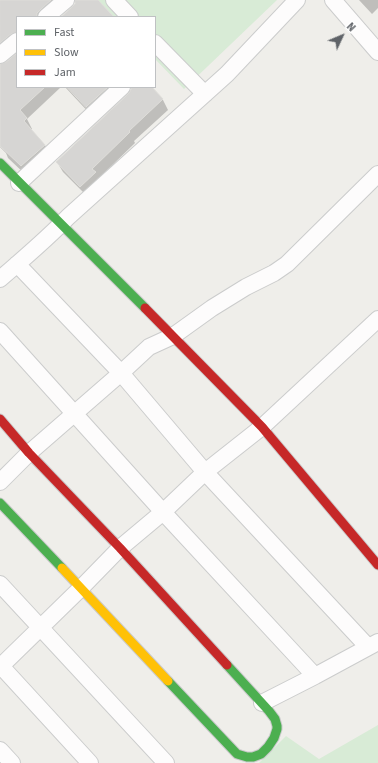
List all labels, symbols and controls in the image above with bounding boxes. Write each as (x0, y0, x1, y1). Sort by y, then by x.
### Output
legend (16, 16, 156, 88)
north arrow (322, 16, 362, 56)
text: N (343, 19, 359, 35)
text: Fast (54, 24, 74, 41)
text: Slow (54, 44, 79, 61)
text: Jam (54, 64, 76, 81)

